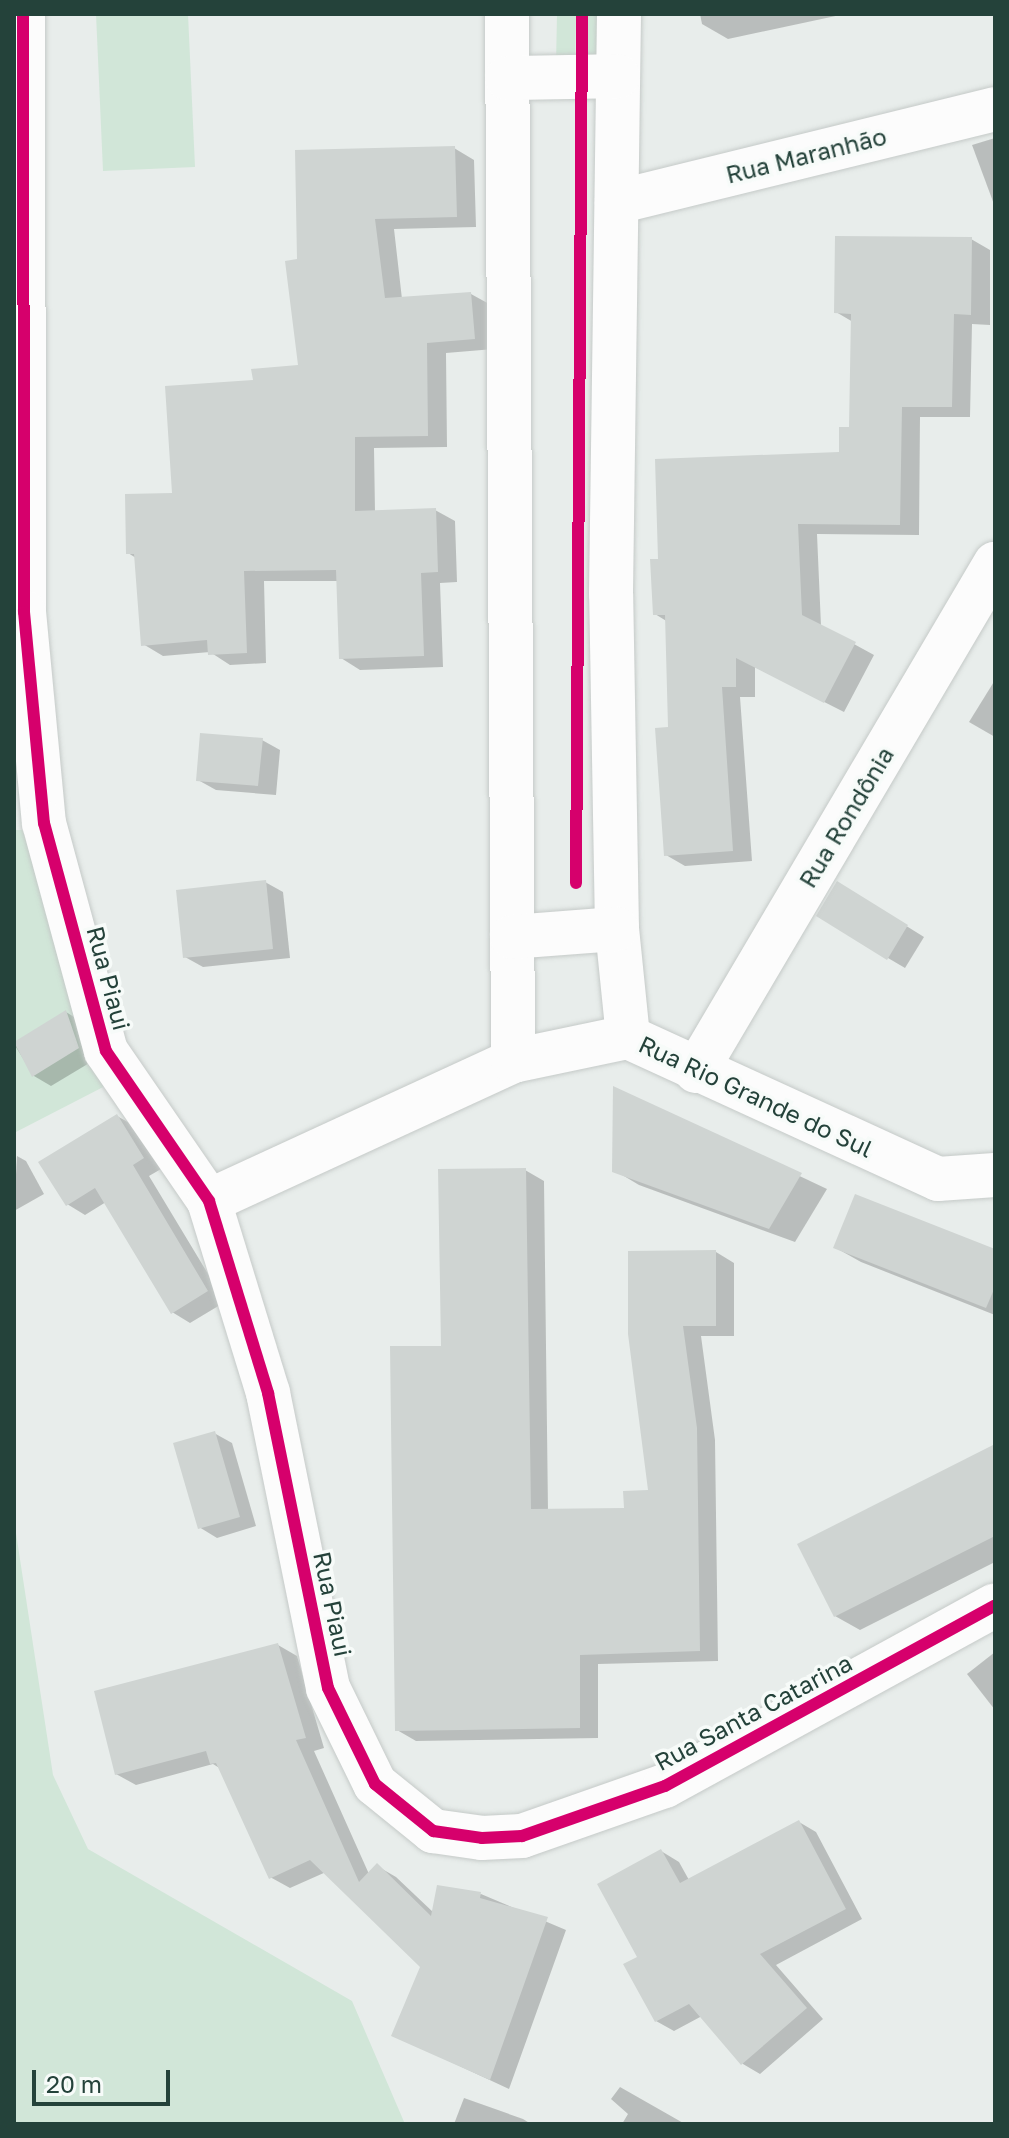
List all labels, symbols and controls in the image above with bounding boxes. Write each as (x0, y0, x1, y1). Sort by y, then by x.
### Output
street label: Rua Maranhão (723, 121, 889, 189)
street label: Rua Rondônia (793, 741, 899, 893)
street label: Rua Piaui (81, 923, 137, 1033)
street label: Rua Rio Grande do Sul (634, 1029, 878, 1163)
street label: Rua Piaui (308, 1549, 358, 1659)
street label: Rua Santa Catarina (649, 1648, 857, 1776)
scale bar (36, 2054, 174, 2104)
text: 20 m (46, 2069, 102, 2098)

